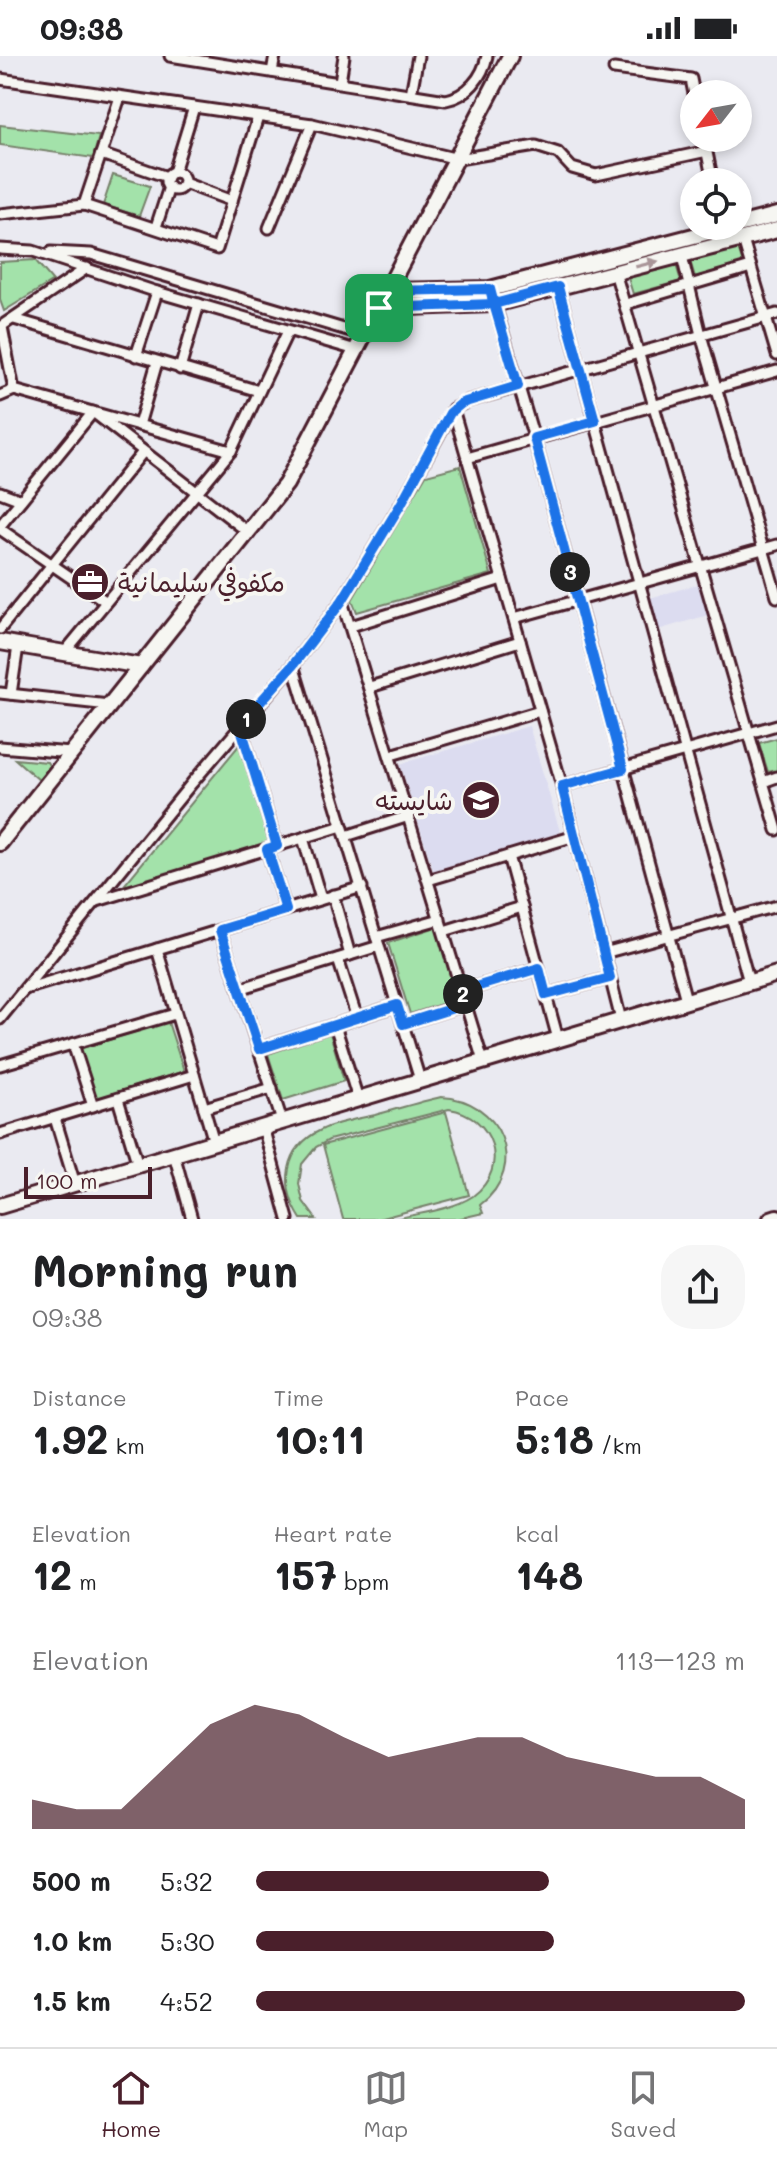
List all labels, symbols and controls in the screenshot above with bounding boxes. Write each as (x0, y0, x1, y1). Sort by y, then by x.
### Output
text: 09:38 (40, 8, 123, 48)
north arrow (680, 80, 752, 152)
map controls (680, 80, 752, 240)
button: locate (680, 168, 752, 240)
one-way arrow (635, 258, 660, 270)
pin (345, 274, 413, 342)
icon: arrive (357, 286, 401, 330)
pin: 3 (550, 552, 590, 592)
text: 3 (563, 557, 577, 586)
office icon: مكفوفي سليمانية (69, 561, 111, 603)
place label: مكفوفي سليمانية (118, 565, 285, 602)
pin: 1 (226, 699, 266, 739)
text: 1 (241, 704, 251, 733)
school or university icon: شایستە (460, 779, 502, 821)
place label: شایستە (375, 783, 453, 817)
pin: 2 (443, 974, 483, 1014)
text: 2 (457, 979, 469, 1008)
scale bar (24, 1163, 152, 1199)
text: 100 m (36, 1166, 98, 1195)
text: Morning run (32, 1241, 298, 1298)
button: share (661, 1245, 745, 1329)
text: 09:38 (32, 1300, 102, 1334)
text: Distance (32, 1383, 127, 1412)
text: Time (274, 1383, 324, 1412)
text: Pace (515, 1383, 569, 1412)
text: 1.92 (32, 1412, 108, 1464)
text: 10:11 (274, 1412, 365, 1464)
text: 5:18 (515, 1412, 594, 1464)
text: km (108, 1431, 145, 1460)
text: /km (594, 1431, 642, 1460)
text: Elevation (32, 1519, 131, 1548)
text: Heart rate (274, 1519, 392, 1548)
text: kcal (515, 1519, 559, 1548)
text: 12 (32, 1548, 72, 1600)
text: 157 (274, 1548, 337, 1600)
text: 148 (515, 1548, 583, 1600)
text: m (72, 1567, 97, 1596)
text: bpm (337, 1567, 389, 1596)
text: Elevation (32, 1643, 149, 1677)
text: 113–123 m (615, 1643, 745, 1677)
text: 500 m (32, 1864, 111, 1898)
text: 5:32 (160, 1864, 213, 1898)
text: 1.0 km (32, 1924, 112, 1958)
text: 5:30 (160, 1924, 215, 1958)
text: 1.5 km (32, 1984, 111, 2018)
text: 4:52 (160, 1984, 213, 2018)
tab: Home (101, 2066, 161, 2143)
tab: Map (363, 2066, 408, 2143)
tab: Saved (611, 2066, 676, 2143)

